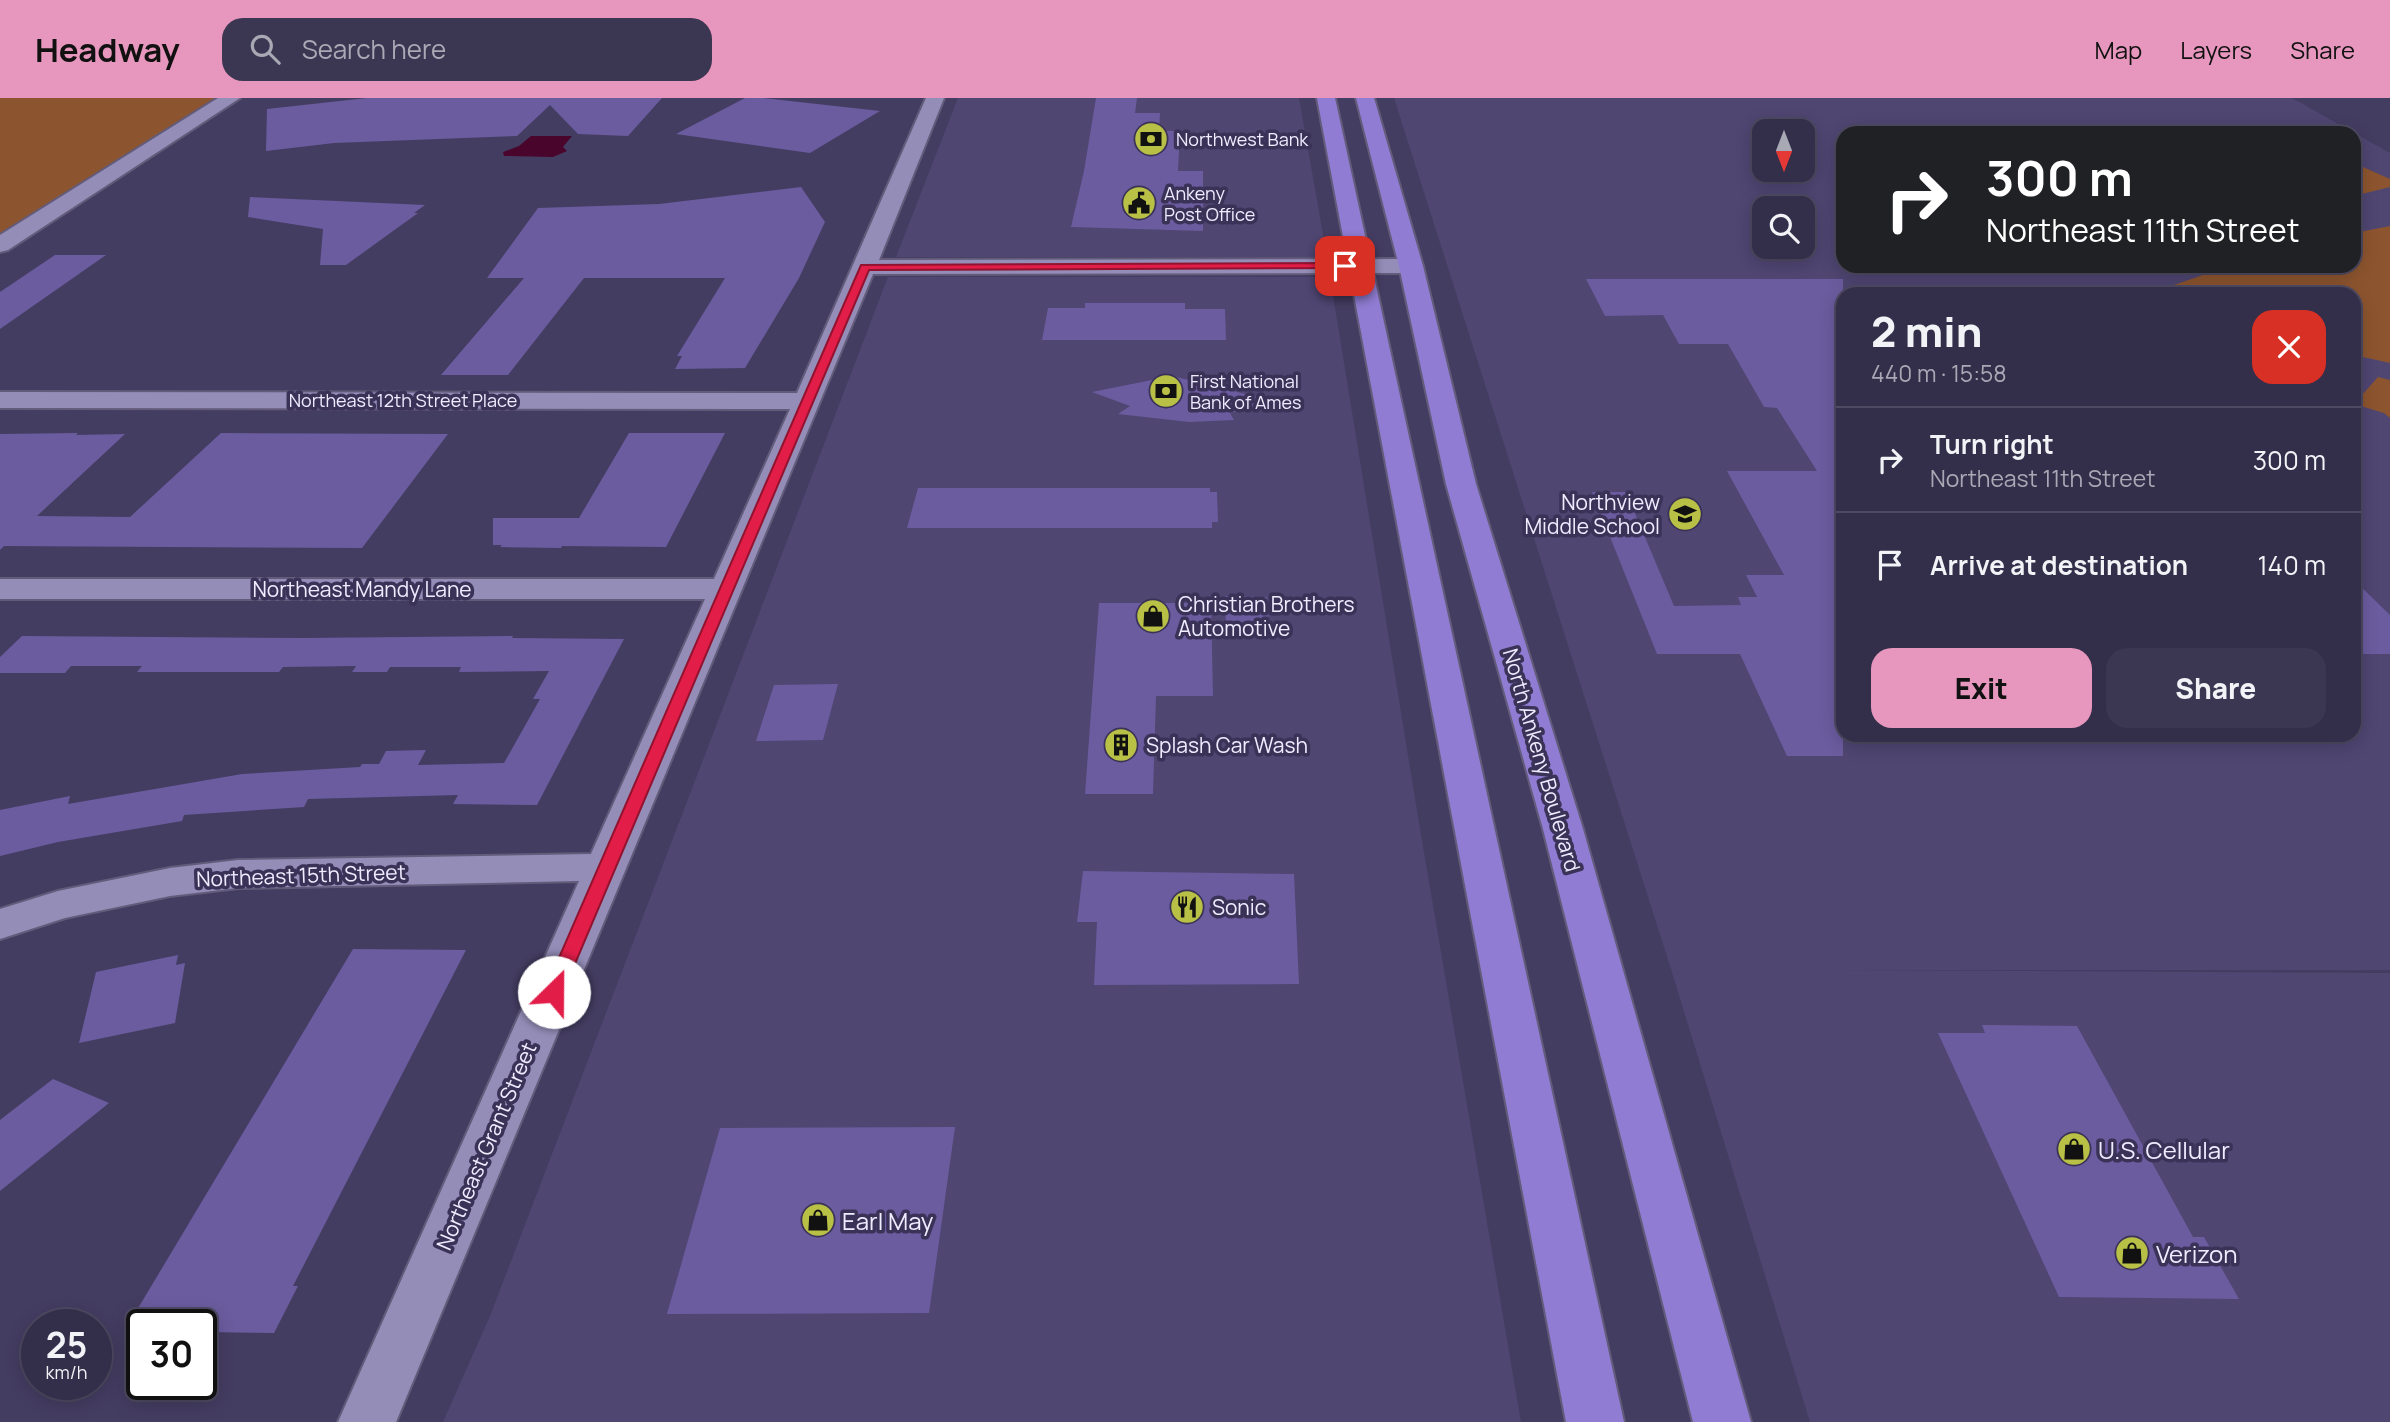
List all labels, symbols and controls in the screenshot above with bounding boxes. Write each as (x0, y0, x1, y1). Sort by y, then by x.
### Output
search box (222, 18, 712, 81)
text: Headway (35, 27, 180, 72)
icon: search (246, 30, 284, 68)
text: Search here (302, 31, 446, 67)
text: Map (2095, 33, 2142, 66)
text: Layers (2180, 33, 2252, 66)
text: Share (2290, 33, 2355, 66)
north arrow (1752, 119, 1815, 182)
map controls (1752, 119, 1815, 259)
bank icon: Northwest Bank (1132, 120, 1170, 158)
place label: Northwest Bank (1176, 127, 1309, 151)
text: 300 m (1986, 144, 2133, 211)
icon: right (1871, 154, 1962, 245)
place label: Ankeny Post Office (1164, 181, 1255, 226)
public building icon: Ankeny Post Office (1120, 184, 1158, 222)
button: search (1752, 196, 1815, 259)
text: Northeast 11th Street (1986, 208, 2300, 252)
pin (1315, 236, 1375, 296)
icon: arrive (1326, 247, 1364, 285)
text: 2 min (1871, 302, 1982, 360)
button: close (2252, 310, 2326, 384)
text: 440 m · 15:58 (1871, 357, 2007, 389)
place label: First National Bank of Ames (1190, 369, 1301, 414)
bank icon: First National Bank of Ames (1147, 372, 1185, 410)
street label: Northeast 12th Street Place (289, 388, 517, 412)
text: Turn right (1930, 426, 2054, 462)
icon: right (1871, 441, 1909, 479)
text: 300 m (2253, 442, 2326, 478)
text: Northeast 11th Street (1930, 462, 2155, 494)
place label: Northview Middle School (1524, 488, 1660, 540)
school or university icon: Northview Middle School (1666, 495, 1704, 533)
icon: arrive (1871, 546, 1909, 584)
text: Arrive at destination (1930, 547, 2188, 583)
text: 140 m (2257, 547, 2326, 583)
street label: Northeast Mandy Lane (252, 575, 472, 603)
place label: Christian Brothers Automotive (1178, 590, 1355, 642)
shop icon: Christian Brothers Automotive (1134, 597, 1172, 635)
street label: North Ankeny Boulevard (1497, 645, 1587, 875)
button: Exit (1871, 648, 2092, 728)
button: Share (2106, 648, 2326, 728)
building icon: Splash Car Wash (1102, 726, 1140, 764)
place label: Splash Car Wash (1146, 731, 1308, 759)
street label: Northeast 15th Street (196, 857, 406, 893)
restaurant icon: Sonic (1168, 888, 1206, 926)
place label: Sonic (1212, 893, 1266, 921)
position arrow (517, 955, 591, 1029)
street label: Northeast Grant Street (430, 1038, 542, 1254)
shop icon: U.S. Cellular (2055, 1130, 2093, 1168)
place label: U.S. Cellular (2098, 1133, 2230, 1166)
shop icon: Earl May (799, 1201, 837, 1239)
place label: Earl May (842, 1204, 934, 1237)
shop icon: Verizon (2113, 1234, 2151, 1272)
place label: Verizon (2156, 1237, 2238, 1270)
speed limit sign: 30 (126, 1309, 217, 1400)
text: 25 (46, 1321, 87, 1369)
text: km/h (46, 1360, 87, 1384)

